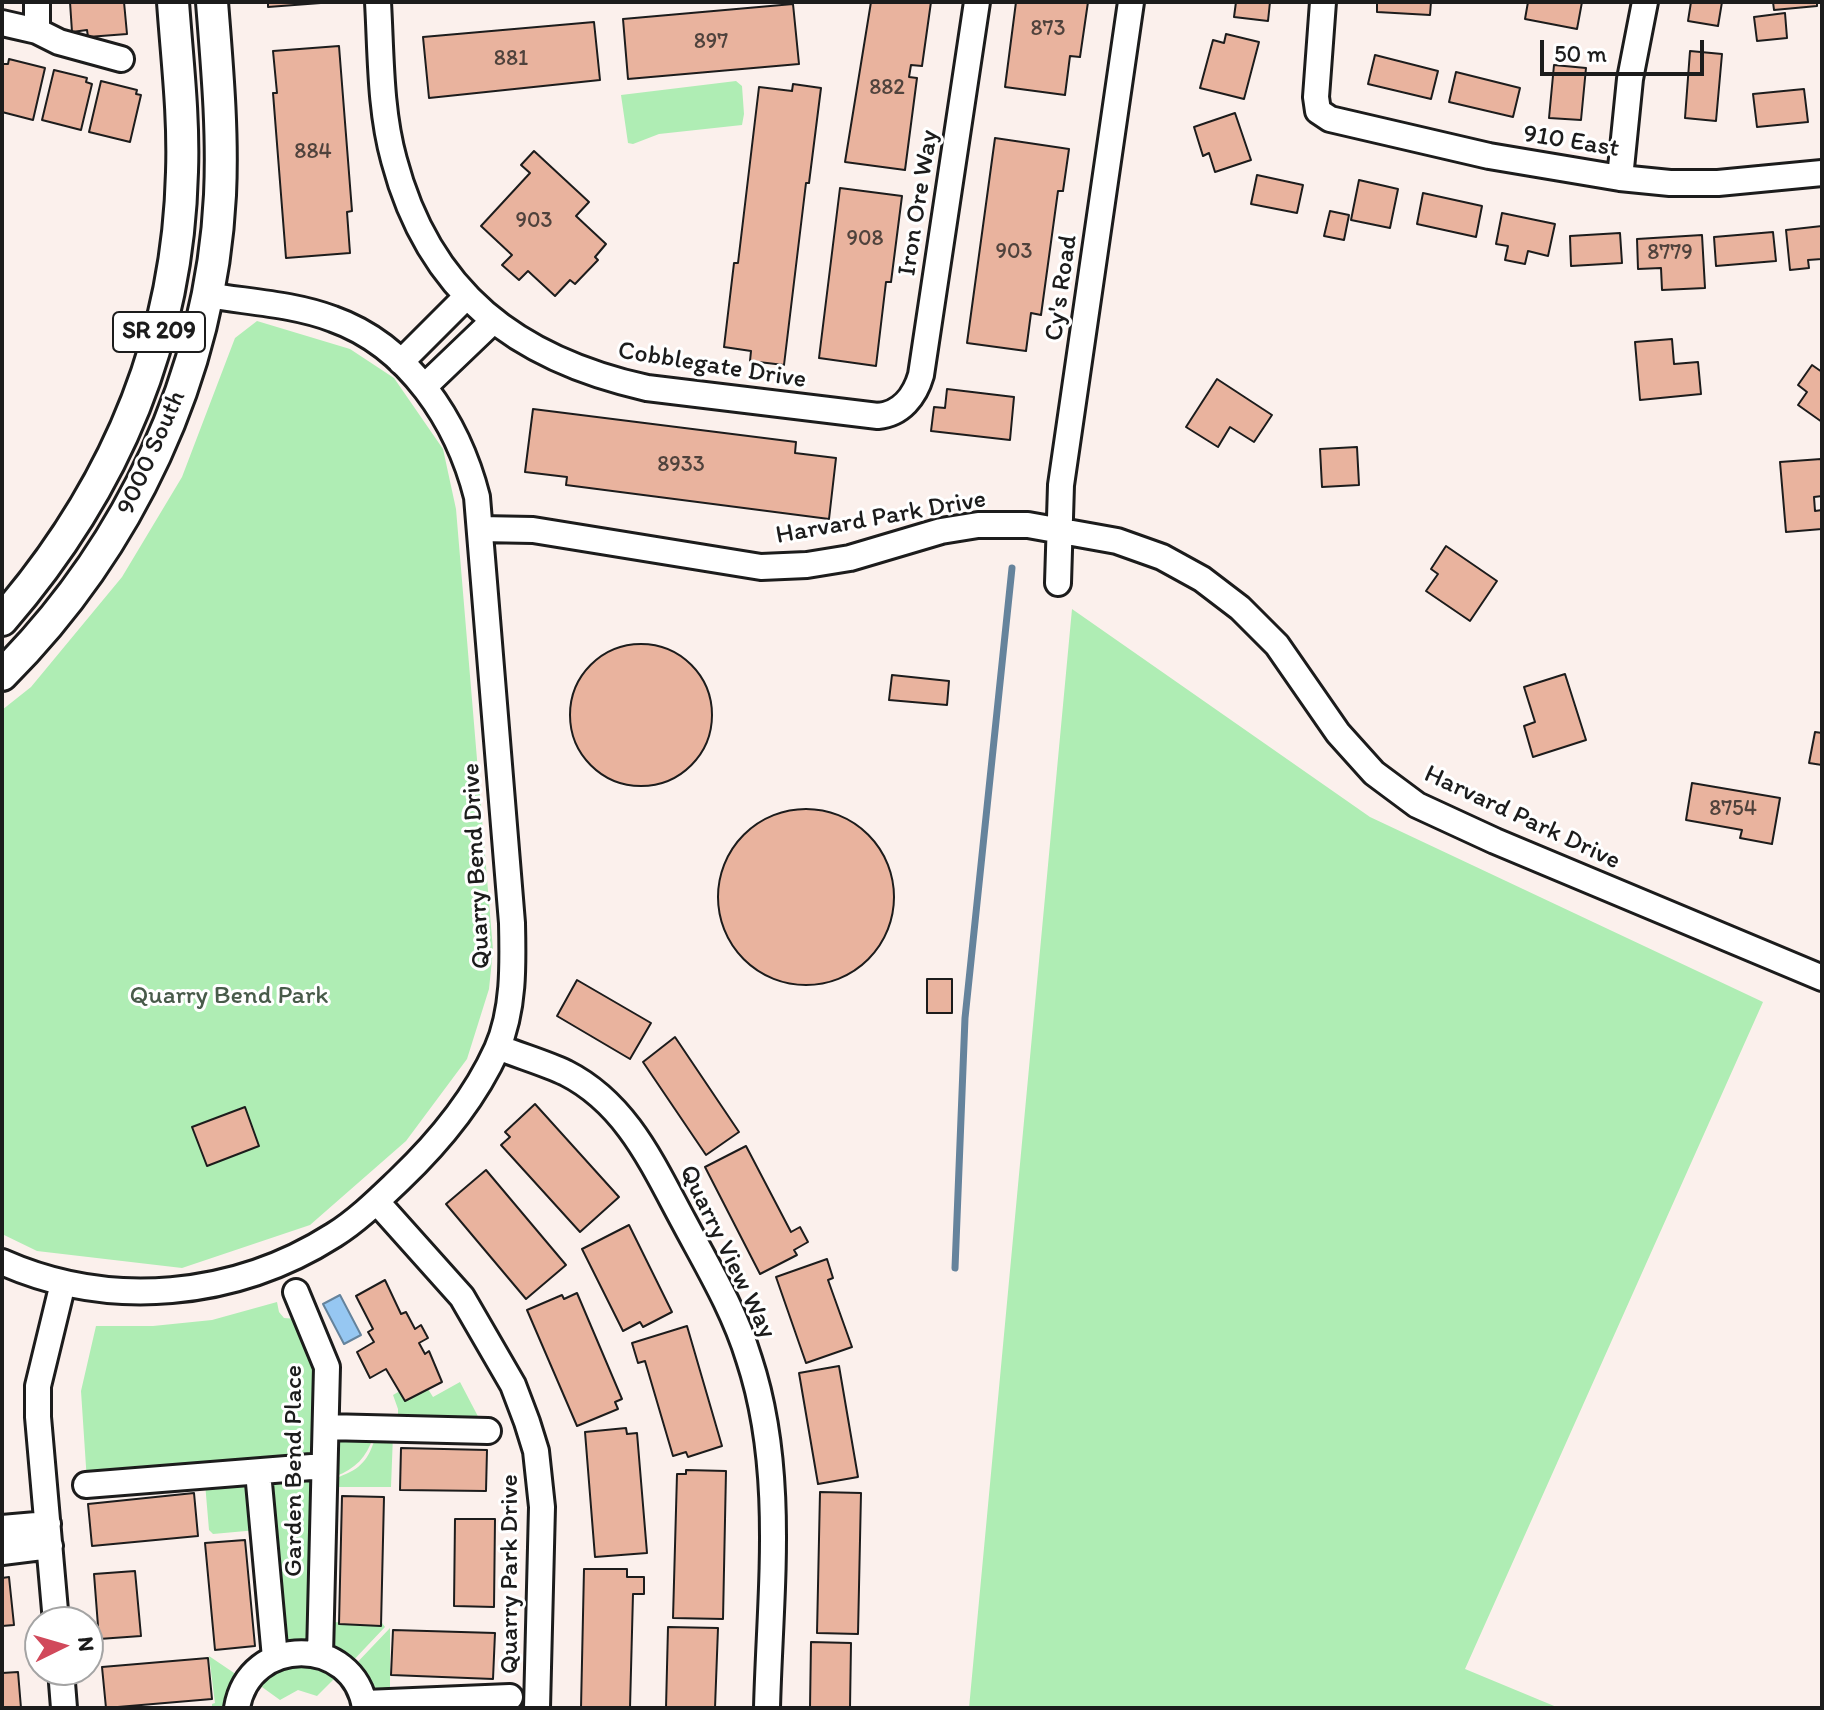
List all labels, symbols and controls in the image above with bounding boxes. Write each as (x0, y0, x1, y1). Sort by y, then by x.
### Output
house number: 873 (1031, 16, 1065, 42)
scale bar (1544, 24, 1708, 74)
house number: 897 (694, 29, 728, 55)
text: 50 m (1554, 39, 1607, 68)
house number: 881 (494, 46, 528, 72)
house number: 882 (869, 75, 905, 101)
street label: 910 East (1521, 119, 1621, 165)
street label: Iron Ore Way (892, 128, 946, 278)
house number: 884 (294, 139, 332, 165)
house number: 903 (515, 208, 553, 234)
house number: 908 (846, 226, 884, 252)
street label: Cy's Road (1039, 233, 1085, 343)
house number: 903 (995, 239, 1033, 265)
house number: 8779 (1647, 240, 1693, 266)
road number: SR 209 (113, 312, 205, 352)
street label: Cobblegate Drive (616, 336, 808, 396)
street label: 9000 South (111, 386, 193, 520)
house number: 8933 (657, 452, 705, 478)
street label: Harvard Park Drive (774, 484, 988, 552)
street label: Harvard Park Drive (1419, 759, 1625, 877)
street label: Quarry Bend Drive (456, 762, 498, 970)
house number: 8754 (1709, 796, 1757, 822)
park label: Quarry Bend Park (129, 980, 329, 1012)
street label: Quarry View Way (672, 1160, 782, 1344)
street label: Garden Bend Place (278, 1365, 310, 1577)
street label: Quarry Park Drive (494, 1474, 526, 1674)
north arrow (24, 1606, 104, 1686)
text: N (72, 1635, 101, 1653)

